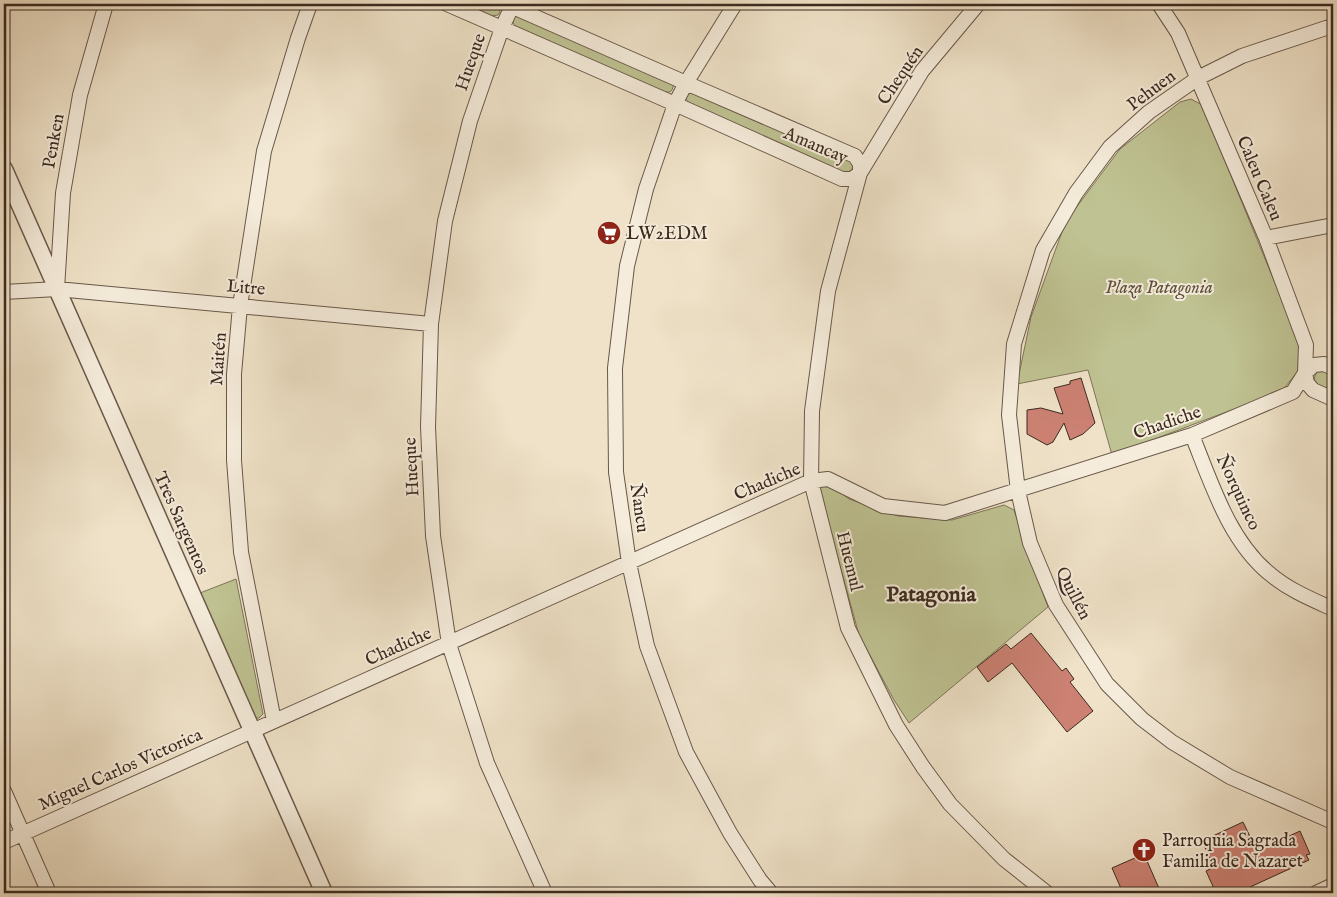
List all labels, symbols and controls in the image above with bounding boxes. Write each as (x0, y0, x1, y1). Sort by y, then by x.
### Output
street label: Hueque (451, 31, 492, 94)
street label: Chequén (873, 41, 930, 110)
street label: Pehuen (1123, 65, 1181, 117)
street label: Penken (38, 112, 71, 171)
street label: Amancay (779, 122, 851, 170)
street label: Caleu Caleu (1230, 133, 1287, 225)
supermarket icon: LW2EDM (596, 220, 622, 246)
place label: LW2EDM (626, 223, 708, 246)
street label: Litre (226, 275, 266, 302)
park label: Plaza Patagonia (1105, 277, 1213, 300)
street label: Maitén (206, 331, 233, 387)
street label: Chadiche (1131, 401, 1204, 446)
street label: Hueque (399, 437, 426, 497)
street label: Ñorquinco (1210, 450, 1267, 535)
street label: Chadiche (731, 458, 804, 507)
street label: Tres Sargentos (148, 469, 214, 579)
street label: Ñancu (624, 482, 655, 534)
street label: Huemul (830, 529, 867, 594)
street label: Quillén (1050, 563, 1096, 624)
district label: Patagonia (886, 581, 976, 609)
street label: Chadiche (362, 623, 435, 672)
street label: Miguel Carlos Victorica (35, 724, 206, 817)
place label: Parroquia Sagrada Familia de Nazaret (1162, 830, 1303, 874)
church icon: Parroquia Sagrada Familia de Nazaret (1131, 837, 1157, 863)

